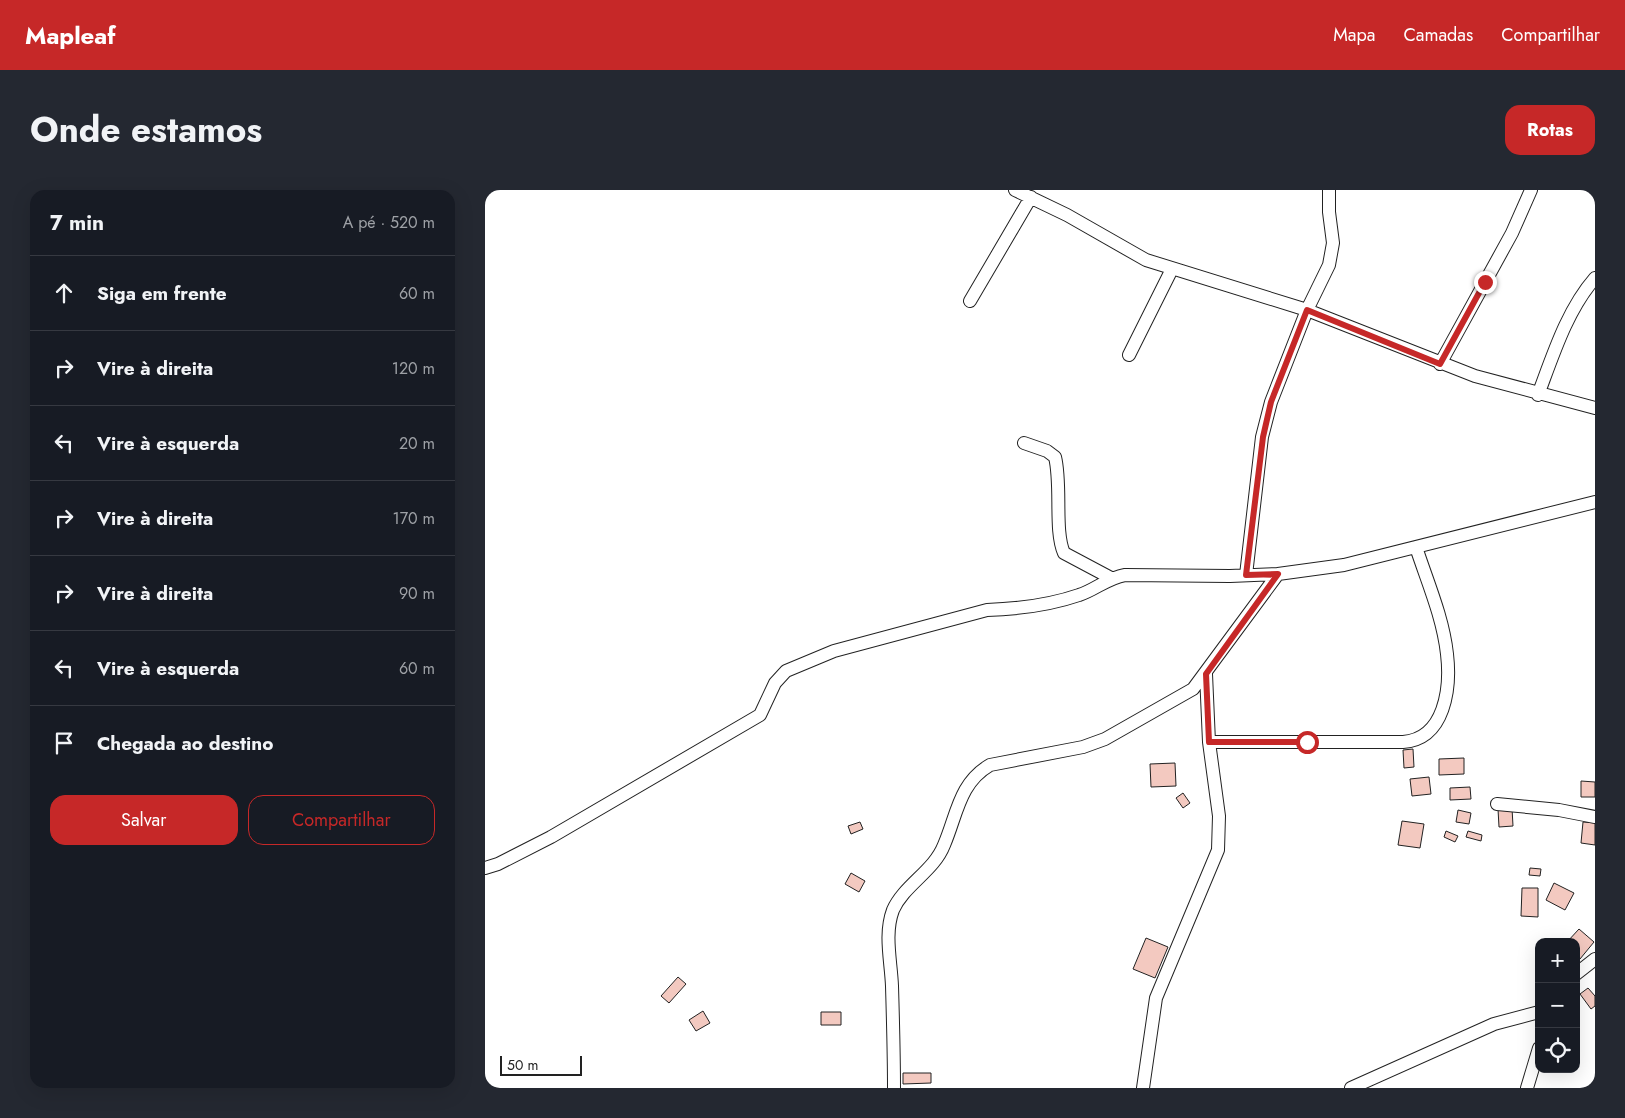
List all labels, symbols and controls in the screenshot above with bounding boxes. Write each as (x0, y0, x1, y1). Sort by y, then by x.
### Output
text: Mapleaf (25, 18, 116, 53)
text: Mapa (1333, 22, 1375, 48)
text: Camadas (1403, 22, 1473, 48)
text: Compartilhar (1501, 22, 1600, 48)
text: Onde estamos (30, 105, 262, 155)
button: Rotas (1505, 105, 1595, 155)
text: 7 min (50, 208, 104, 238)
text: A pé · 520 m (343, 211, 435, 234)
route end (1474, 271, 1497, 294)
icon: ahead (50, 279, 78, 307)
text: Siga em frente (97, 280, 227, 307)
text: 60 m (399, 282, 435, 305)
icon: right (50, 354, 78, 382)
text: Vire à direita (97, 355, 213, 382)
text: 120 m (392, 357, 435, 380)
icon: left (50, 429, 78, 457)
text: Vire à esquerda (97, 430, 239, 457)
text: 20 m (399, 432, 435, 455)
icon: right (50, 504, 78, 532)
text: Vire à direita (97, 505, 213, 532)
text: 170 m (393, 507, 435, 530)
icon: right (50, 579, 78, 607)
text: Vire à direita (97, 580, 213, 607)
text: 90 m (399, 582, 435, 605)
icon: left (50, 654, 78, 682)
text: Vire à esquerda (97, 655, 239, 682)
text: 60 m (399, 657, 435, 680)
icon: arrive (50, 729, 78, 757)
text: Chegada ao destino (97, 730, 273, 757)
route start (1296, 731, 1319, 754)
button: Salvar (50, 795, 238, 845)
button: Compartilhar (248, 795, 435, 845)
map controls (1535, 938, 1580, 1073)
button: + (1535, 938, 1580, 983)
button: − (1535, 983, 1580, 1028)
button: locate (1535, 1028, 1580, 1073)
scale bar (500, 1053, 583, 1076)
text: 50 m (507, 1055, 538, 1075)

